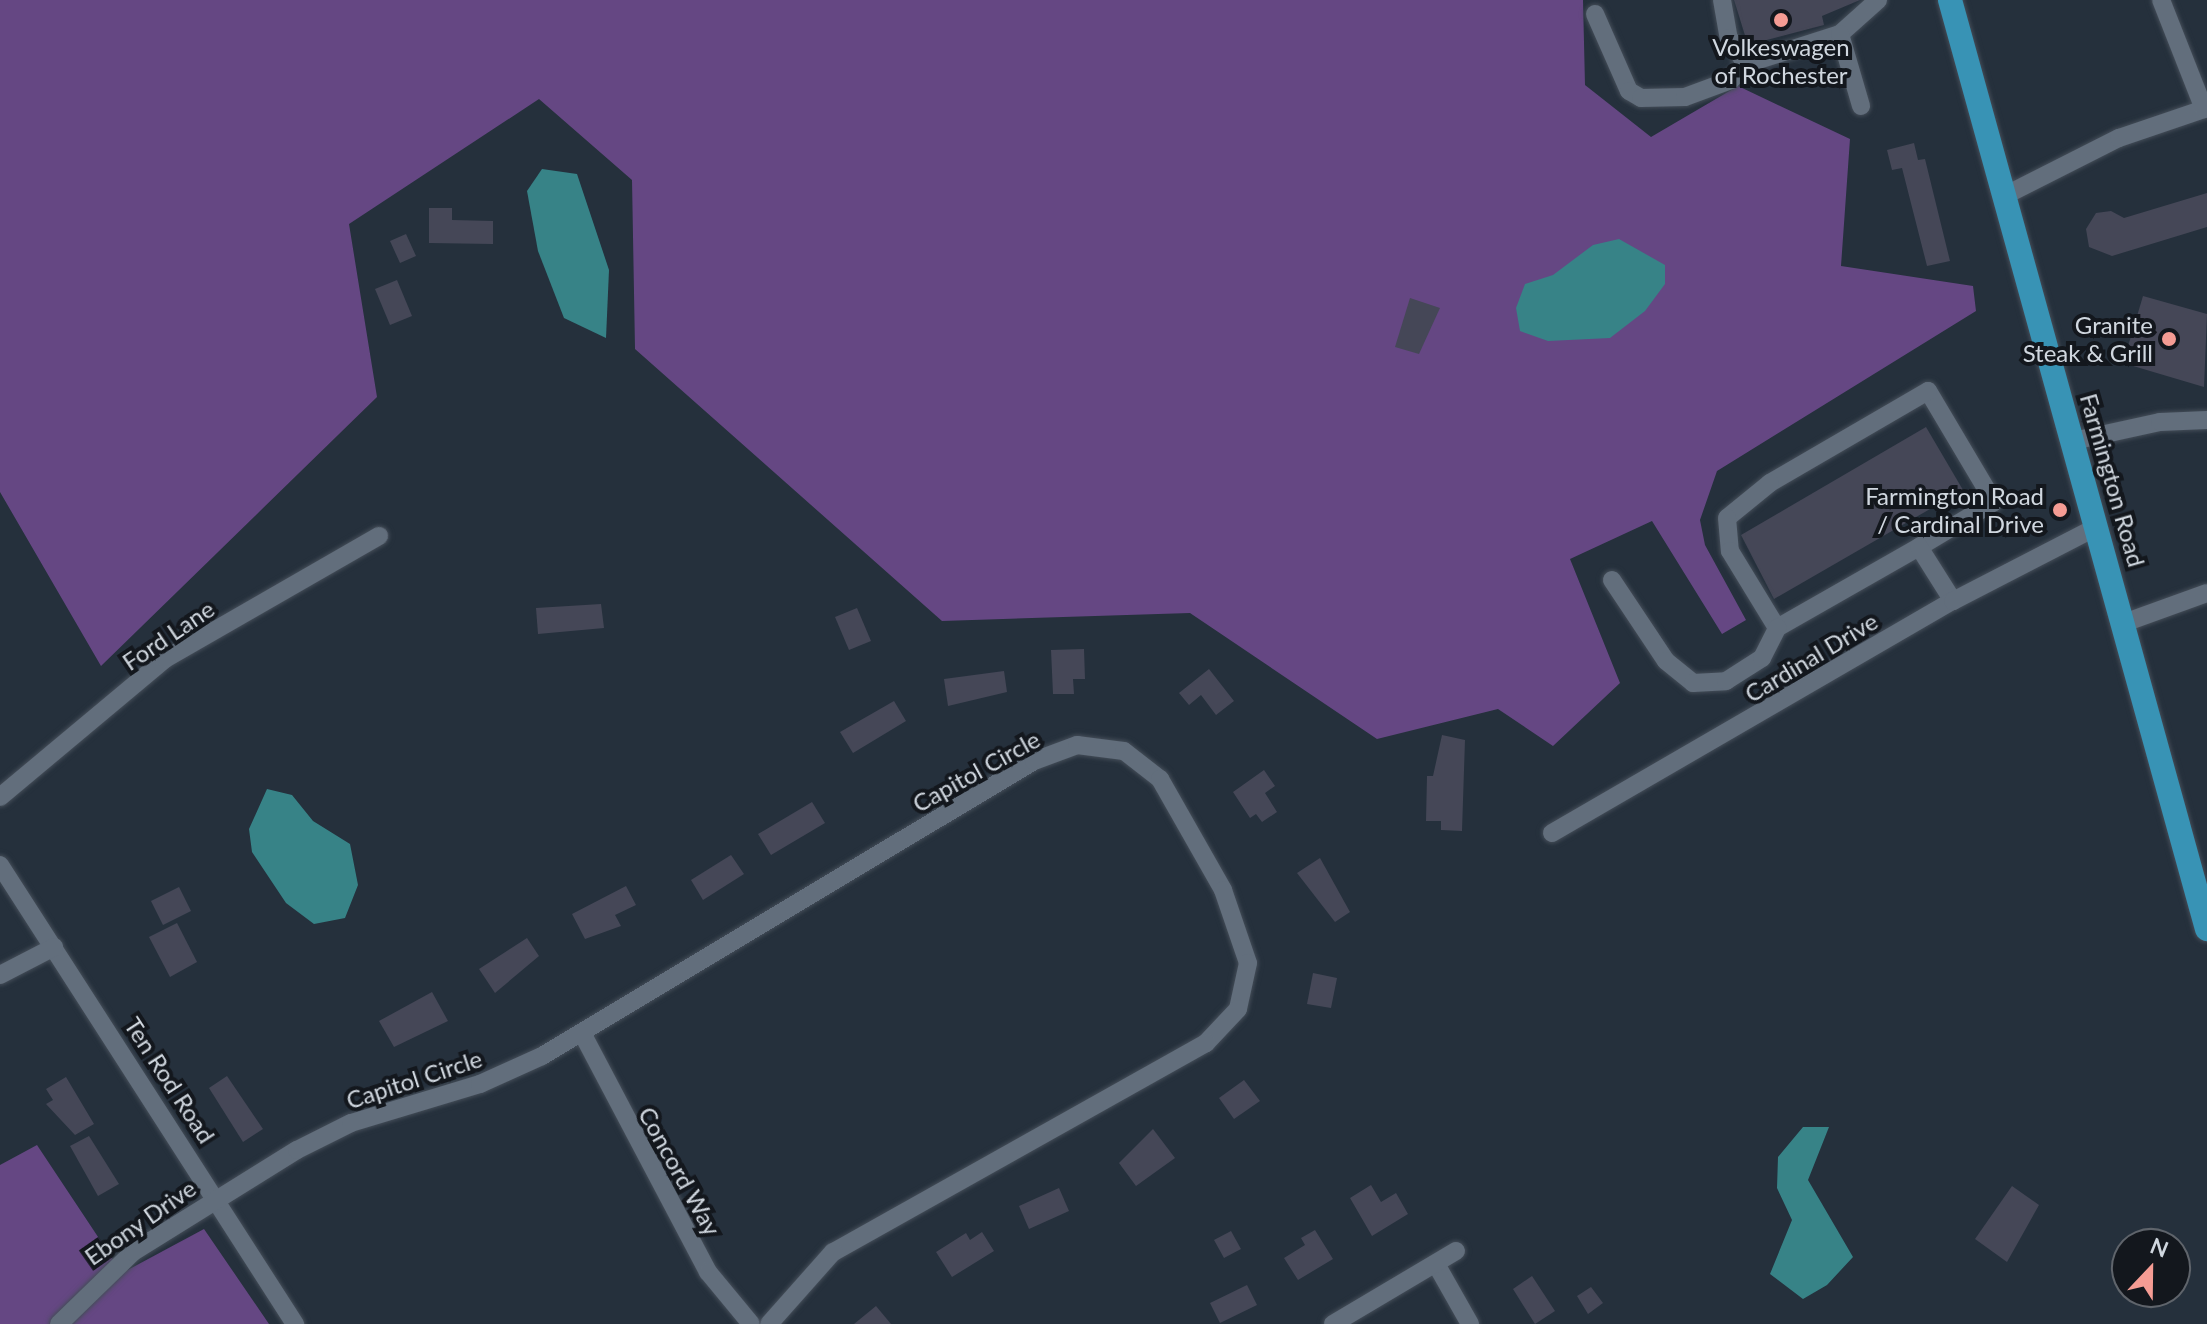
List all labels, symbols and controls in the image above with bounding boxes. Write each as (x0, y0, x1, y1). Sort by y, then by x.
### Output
marker: Volkeswagen of Rochester (1772, 11, 1790, 29)
place label: Volkeswagen of Rochester (1712, 33, 1850, 89)
place label: Granite Steak & Grill (2023, 311, 2153, 367)
marker: Granite Steak & Grill (2160, 330, 2178, 348)
street label: Farmington Road (2075, 390, 2151, 570)
place label: Farmington Road / Cardinal Drive (1865, 482, 2044, 538)
marker: Farmington Road / Cardinal Drive (2051, 501, 2069, 519)
street label: Ford Lane (117, 594, 219, 676)
street label: Cardinal Drive (1739, 606, 1883, 708)
street label: Capitol Circle (907, 724, 1045, 818)
street label: Ten Rod Road (119, 1012, 221, 1148)
street label: Capitol Circle (343, 1044, 485, 1114)
street label: Concord Way (633, 1101, 727, 1241)
street label: Ebony Drive (79, 1173, 201, 1271)
north arrow (2111, 1228, 2191, 1308)
text: N (2147, 1231, 2172, 1263)

